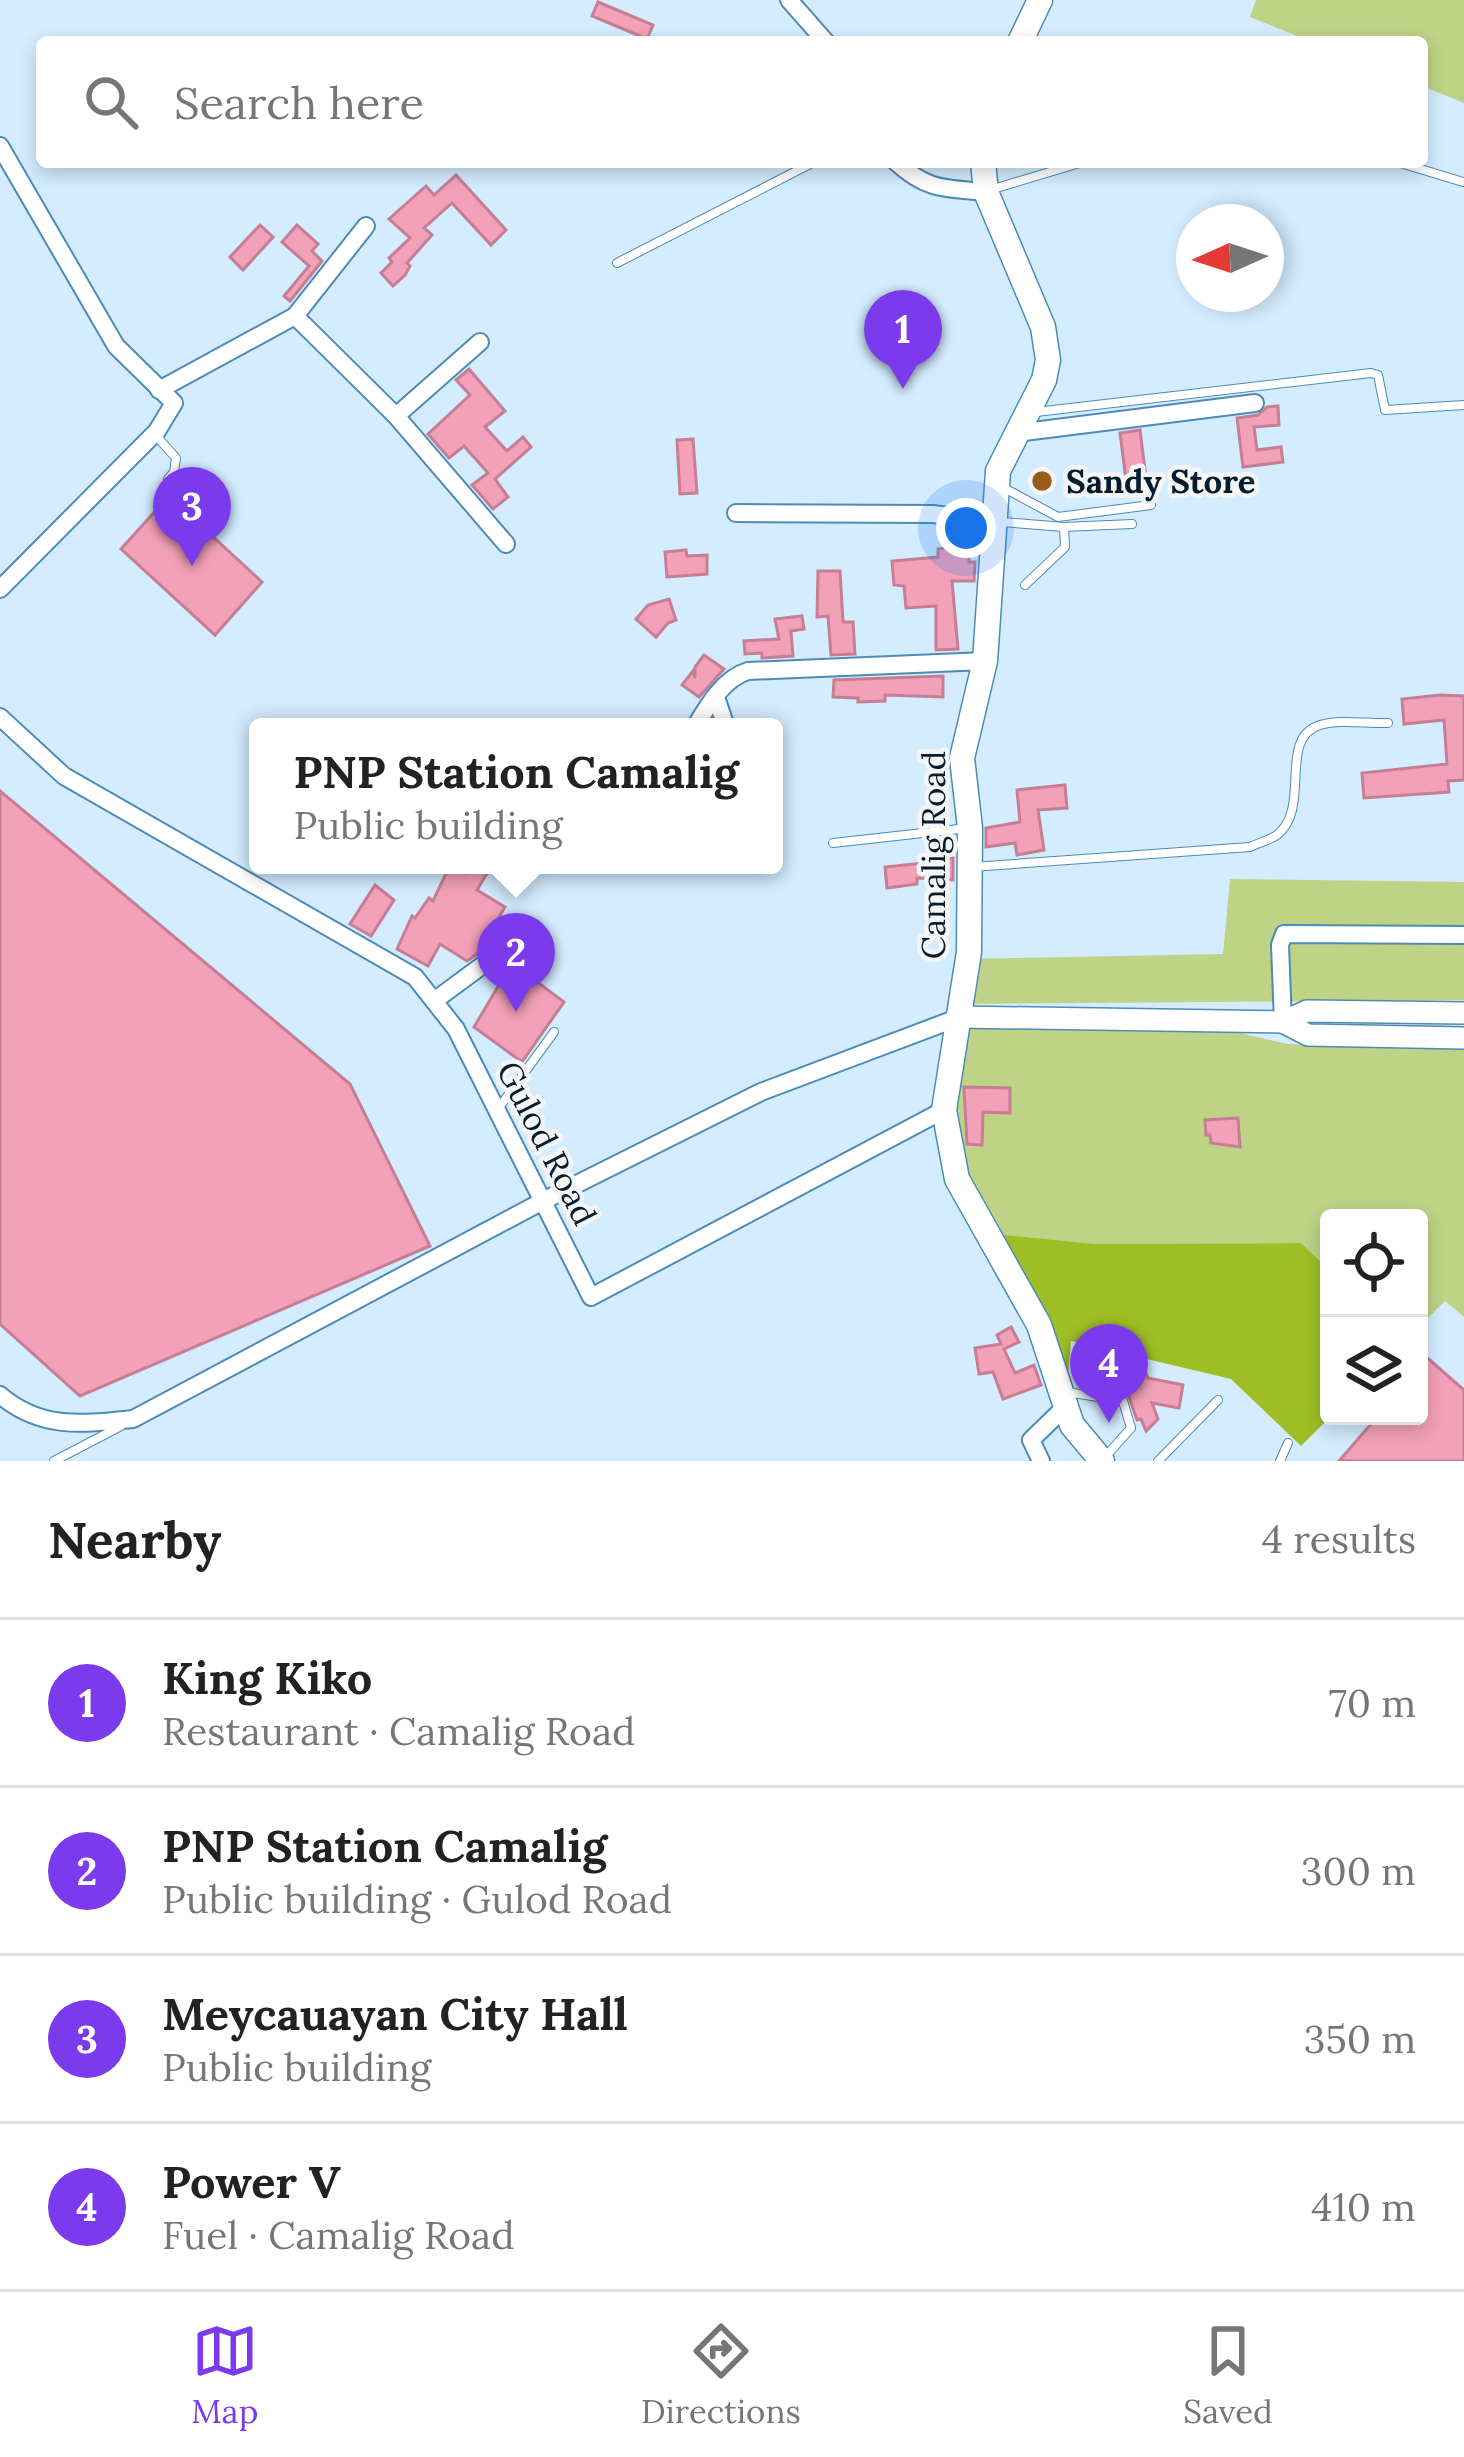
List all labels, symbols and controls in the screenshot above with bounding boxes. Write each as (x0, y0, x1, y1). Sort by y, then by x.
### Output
search box (36, 36, 1428, 168)
icon: search (78, 69, 144, 135)
text: Search here (174, 74, 424, 131)
north arrow (1176, 204, 1284, 312)
pin: 1 (864, 290, 942, 389)
place label: Sandy Store (1066, 460, 1256, 502)
pin: 3 (153, 467, 231, 566)
marker: Sandy Store (1029, 468, 1055, 494)
your location (936, 498, 996, 558)
popup (249, 718, 783, 874)
text: PNP Station Camalig (293, 743, 739, 800)
street label: Camalig Road (912, 751, 954, 959)
text: Public building (293, 800, 563, 850)
pin: 2 (477, 913, 555, 1012)
street label: Gulod Road (488, 1054, 606, 1232)
map controls (1320, 1209, 1428, 1425)
button: locate (1320, 1209, 1428, 1317)
button: layers (1320, 1317, 1428, 1425)
pin: 4 (1070, 1324, 1148, 1423)
text: Nearby (48, 1507, 221, 1572)
text: 4 results (1262, 1514, 1416, 1564)
text: King Kiko (162, 1649, 372, 1706)
text: 1 (79, 1678, 95, 1728)
text: 70 m (1329, 1678, 1416, 1728)
text: Restaurant · Camalig Road (162, 1706, 635, 1756)
text: PNP Station Camalig (162, 1817, 607, 1874)
text: 2 (77, 1846, 97, 1896)
text: 300 m (1301, 1846, 1416, 1896)
text: Public building · Gulod Road (162, 1874, 672, 1924)
text: Meycauayan City Hall (162, 1985, 628, 2042)
text: 3 (76, 2014, 98, 2064)
text: 350 m (1304, 2014, 1416, 2064)
text: Public building (162, 2042, 431, 2092)
text: Power V (162, 2153, 341, 2210)
text: 4 (76, 2182, 98, 2232)
text: 410 m (1311, 2182, 1416, 2232)
text: Fuel · Camalig Road (162, 2210, 515, 2260)
tab: Map (191, 2318, 258, 2432)
tab: Directions (641, 2318, 801, 2432)
tab: Saved (1183, 2318, 1273, 2432)

